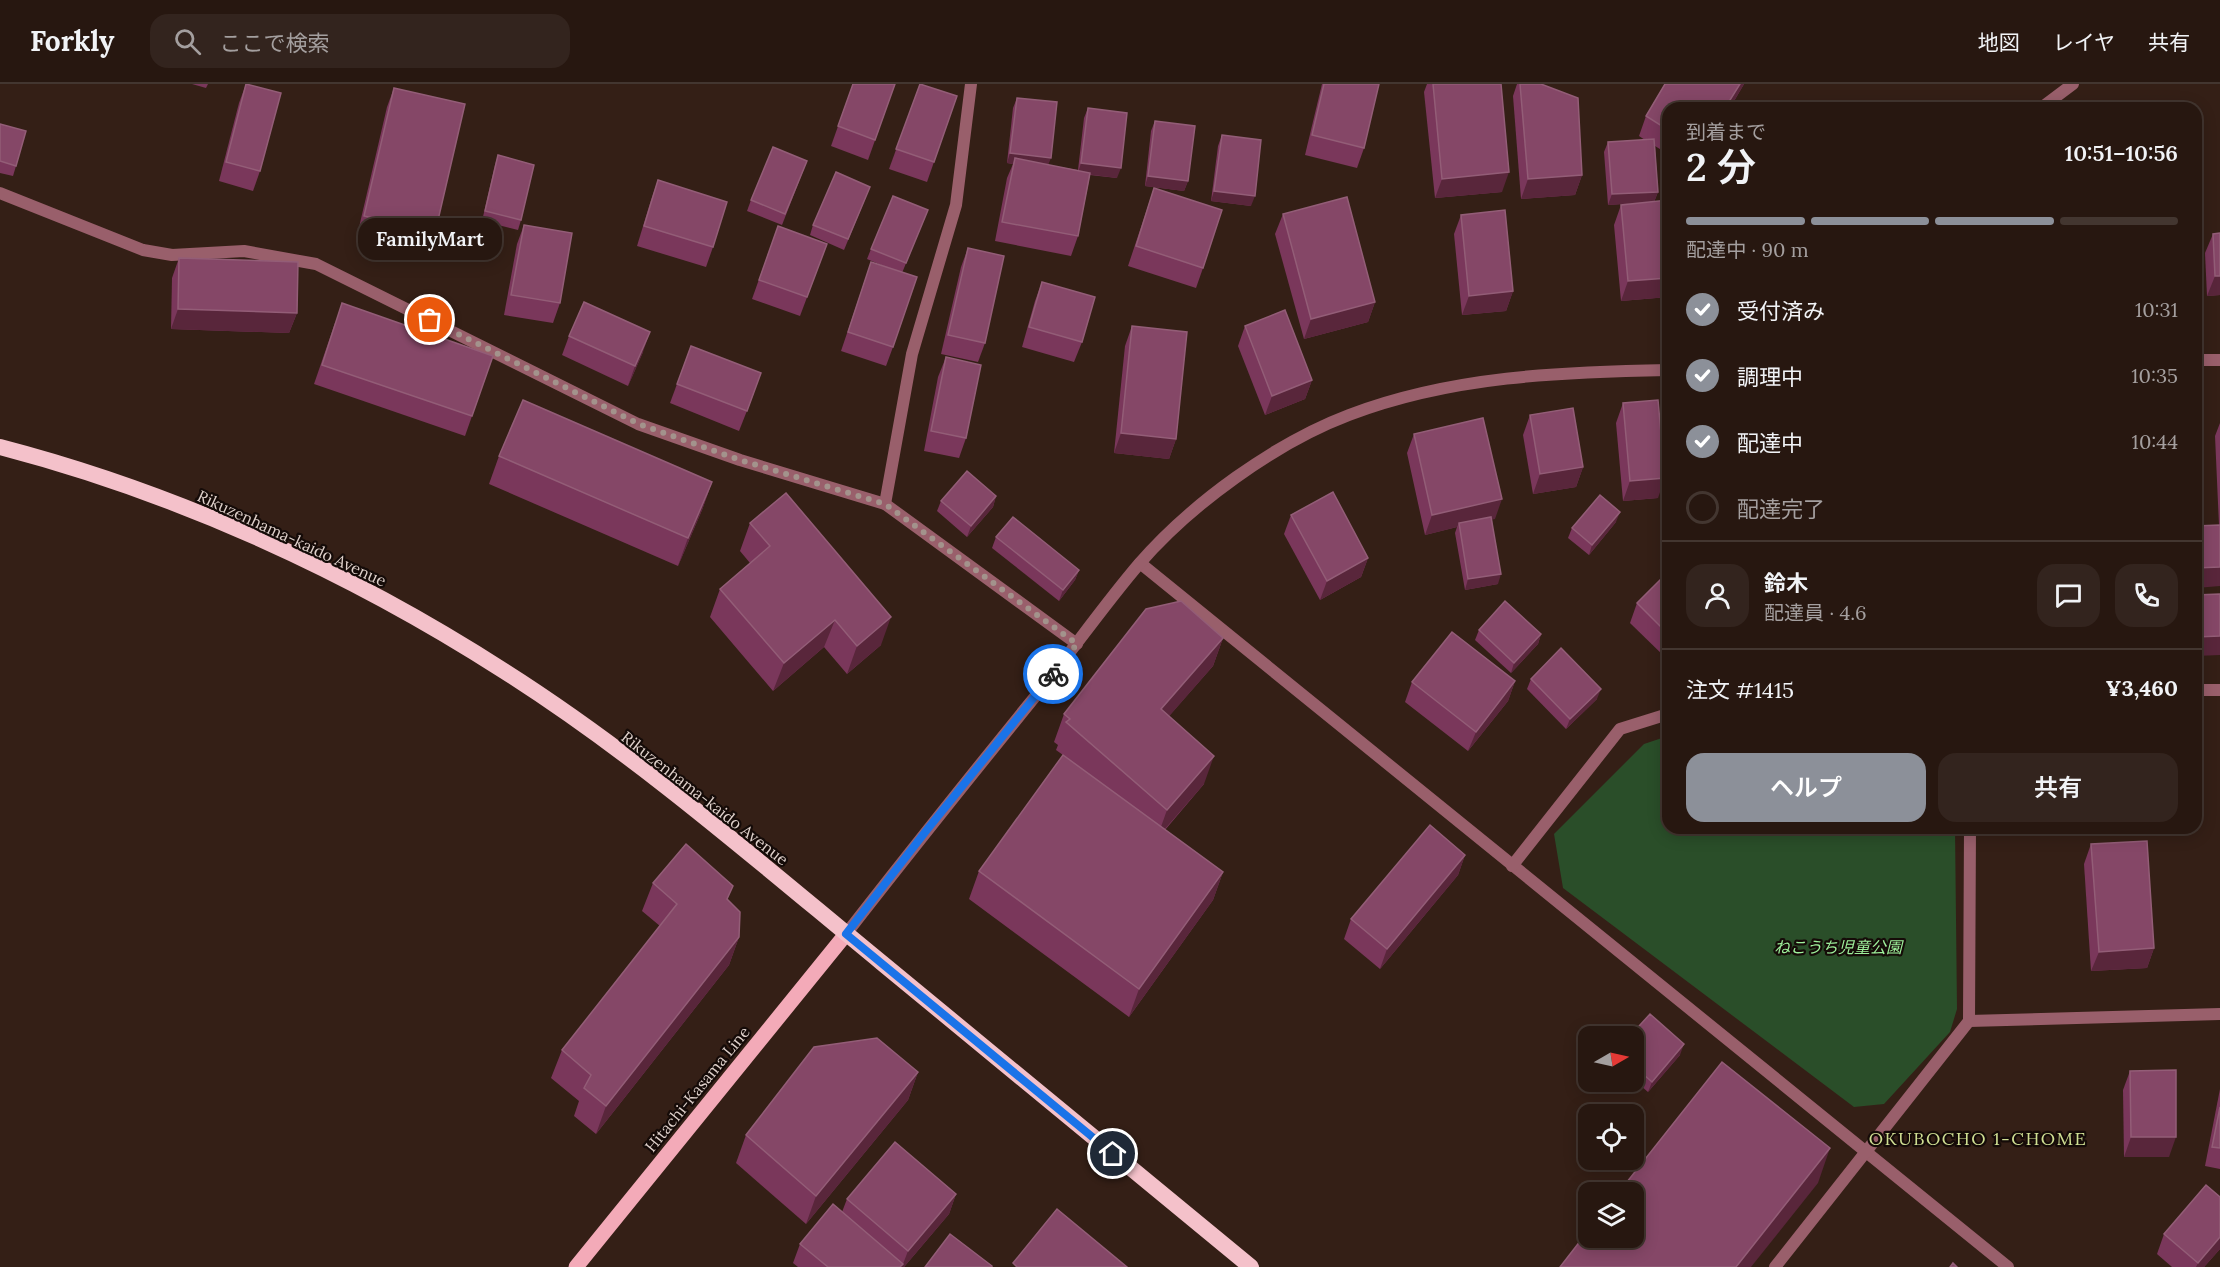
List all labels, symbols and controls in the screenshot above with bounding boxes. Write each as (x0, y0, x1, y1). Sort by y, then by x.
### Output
search box (150, 14, 570, 68)
text: Forkly (30, 23, 114, 59)
icon: search (171, 25, 204, 58)
text: ここで検索 (219, 29, 329, 57)
text: 地図 (1978, 29, 2020, 56)
text: レイヤ (2053, 29, 2115, 56)
text: 共有 (2148, 29, 2190, 56)
text: 到着まで (1686, 119, 1766, 144)
text: 10:51–10:56 (2065, 139, 2178, 167)
text: 2 分 (1686, 142, 1756, 192)
callout: FamilyMart (358, 218, 502, 260)
text: FamilyMart (376, 226, 484, 251)
text: 配達中 · 90 m (1686, 237, 1809, 262)
icon: check (1686, 293, 1719, 326)
pin (404, 294, 455, 345)
text: 受付済み (1737, 297, 1825, 325)
text: 10:31 (2135, 297, 2178, 322)
icon: bag (413, 303, 446, 336)
icon: check (1686, 359, 1719, 392)
text: 調理中 (1737, 363, 1803, 391)
text: 10:35 (2131, 363, 2178, 388)
icon: check (1686, 425, 1719, 458)
text: 配達中 (1737, 429, 1803, 457)
text: 10:44 (2132, 429, 2178, 454)
street label: Rikuzenhama-kaido Avenue (194, 485, 390, 591)
text: 配達完了 (1737, 495, 1825, 523)
button: person (1686, 564, 1749, 627)
button: chat (2037, 564, 2100, 627)
button: phone (2115, 564, 2178, 627)
text: 鈴木 (1764, 569, 1808, 597)
text: 配達員 · 4.6 (1764, 600, 1867, 625)
courier (1023, 644, 1083, 704)
icon: bike (1037, 658, 1070, 691)
text: ¥3,460 (2106, 674, 2178, 702)
text: 注文 #1415 (1686, 676, 1794, 704)
street label: Rikuzenhama-kaido Avenue (618, 727, 793, 870)
button: ヘルプ (1686, 753, 1926, 822)
button: 共有 (1938, 753, 2178, 822)
park label: ねこうち児童公園 (1774, 937, 1904, 957)
street label: Hitachi-Kasama Line (640, 1022, 754, 1156)
north arrow (1578, 1026, 1644, 1092)
map controls (1578, 1026, 1644, 1248)
button: locate (1578, 1104, 1644, 1170)
district label: OKUBOCHO 1-CHOME (1869, 1127, 2087, 1150)
pin (1087, 1128, 1138, 1179)
icon: home (1096, 1137, 1129, 1170)
button: layers (1578, 1182, 1644, 1248)

